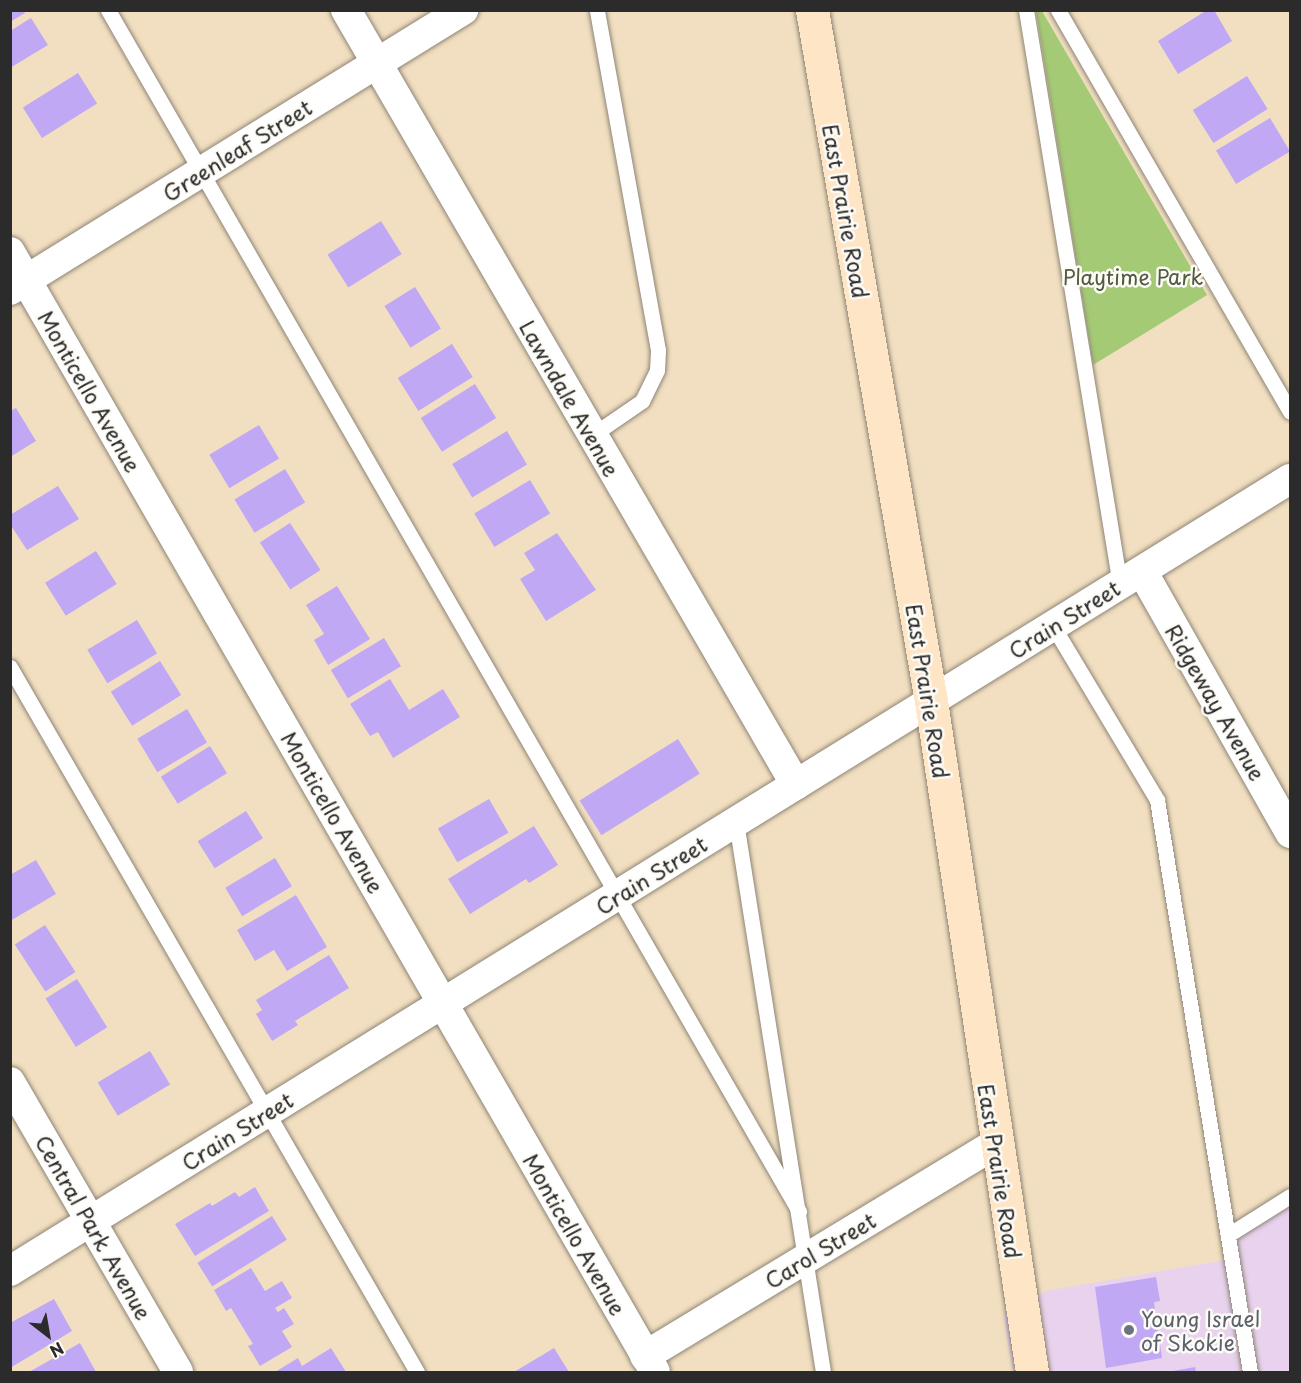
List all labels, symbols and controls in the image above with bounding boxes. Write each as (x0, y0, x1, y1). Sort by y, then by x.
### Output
street label: Greenleaf Street (157, 94, 317, 206)
street label: East Prairie Road (818, 122, 874, 300)
park label: Playtime Park (1062, 263, 1204, 289)
street label: Monticello Avenue (34, 306, 146, 476)
street label: Lawndale Avenue (515, 315, 625, 481)
street label: Crain Street (1004, 575, 1124, 663)
street label: East Prairie Road (902, 602, 954, 780)
street label: Ridgeway Avenue (1161, 620, 1271, 784)
street label: Monticello Avenue (277, 727, 389, 897)
street label: Crain Street (591, 831, 711, 919)
street label: East Prairie Road (974, 1082, 1026, 1260)
street label: Crain Street (177, 1087, 297, 1175)
street label: Central Park Avenue (31, 1130, 157, 1324)
street label: Monticello Avenue (519, 1149, 631, 1319)
street label: Carol Street (760, 1207, 880, 1293)
north arrow (18, 1305, 78, 1365)
place label: Young Israel of Skokie (1141, 1305, 1261, 1355)
marker: Young Israel of Skokie (1122, 1323, 1136, 1337)
text: N (46, 1337, 69, 1364)

